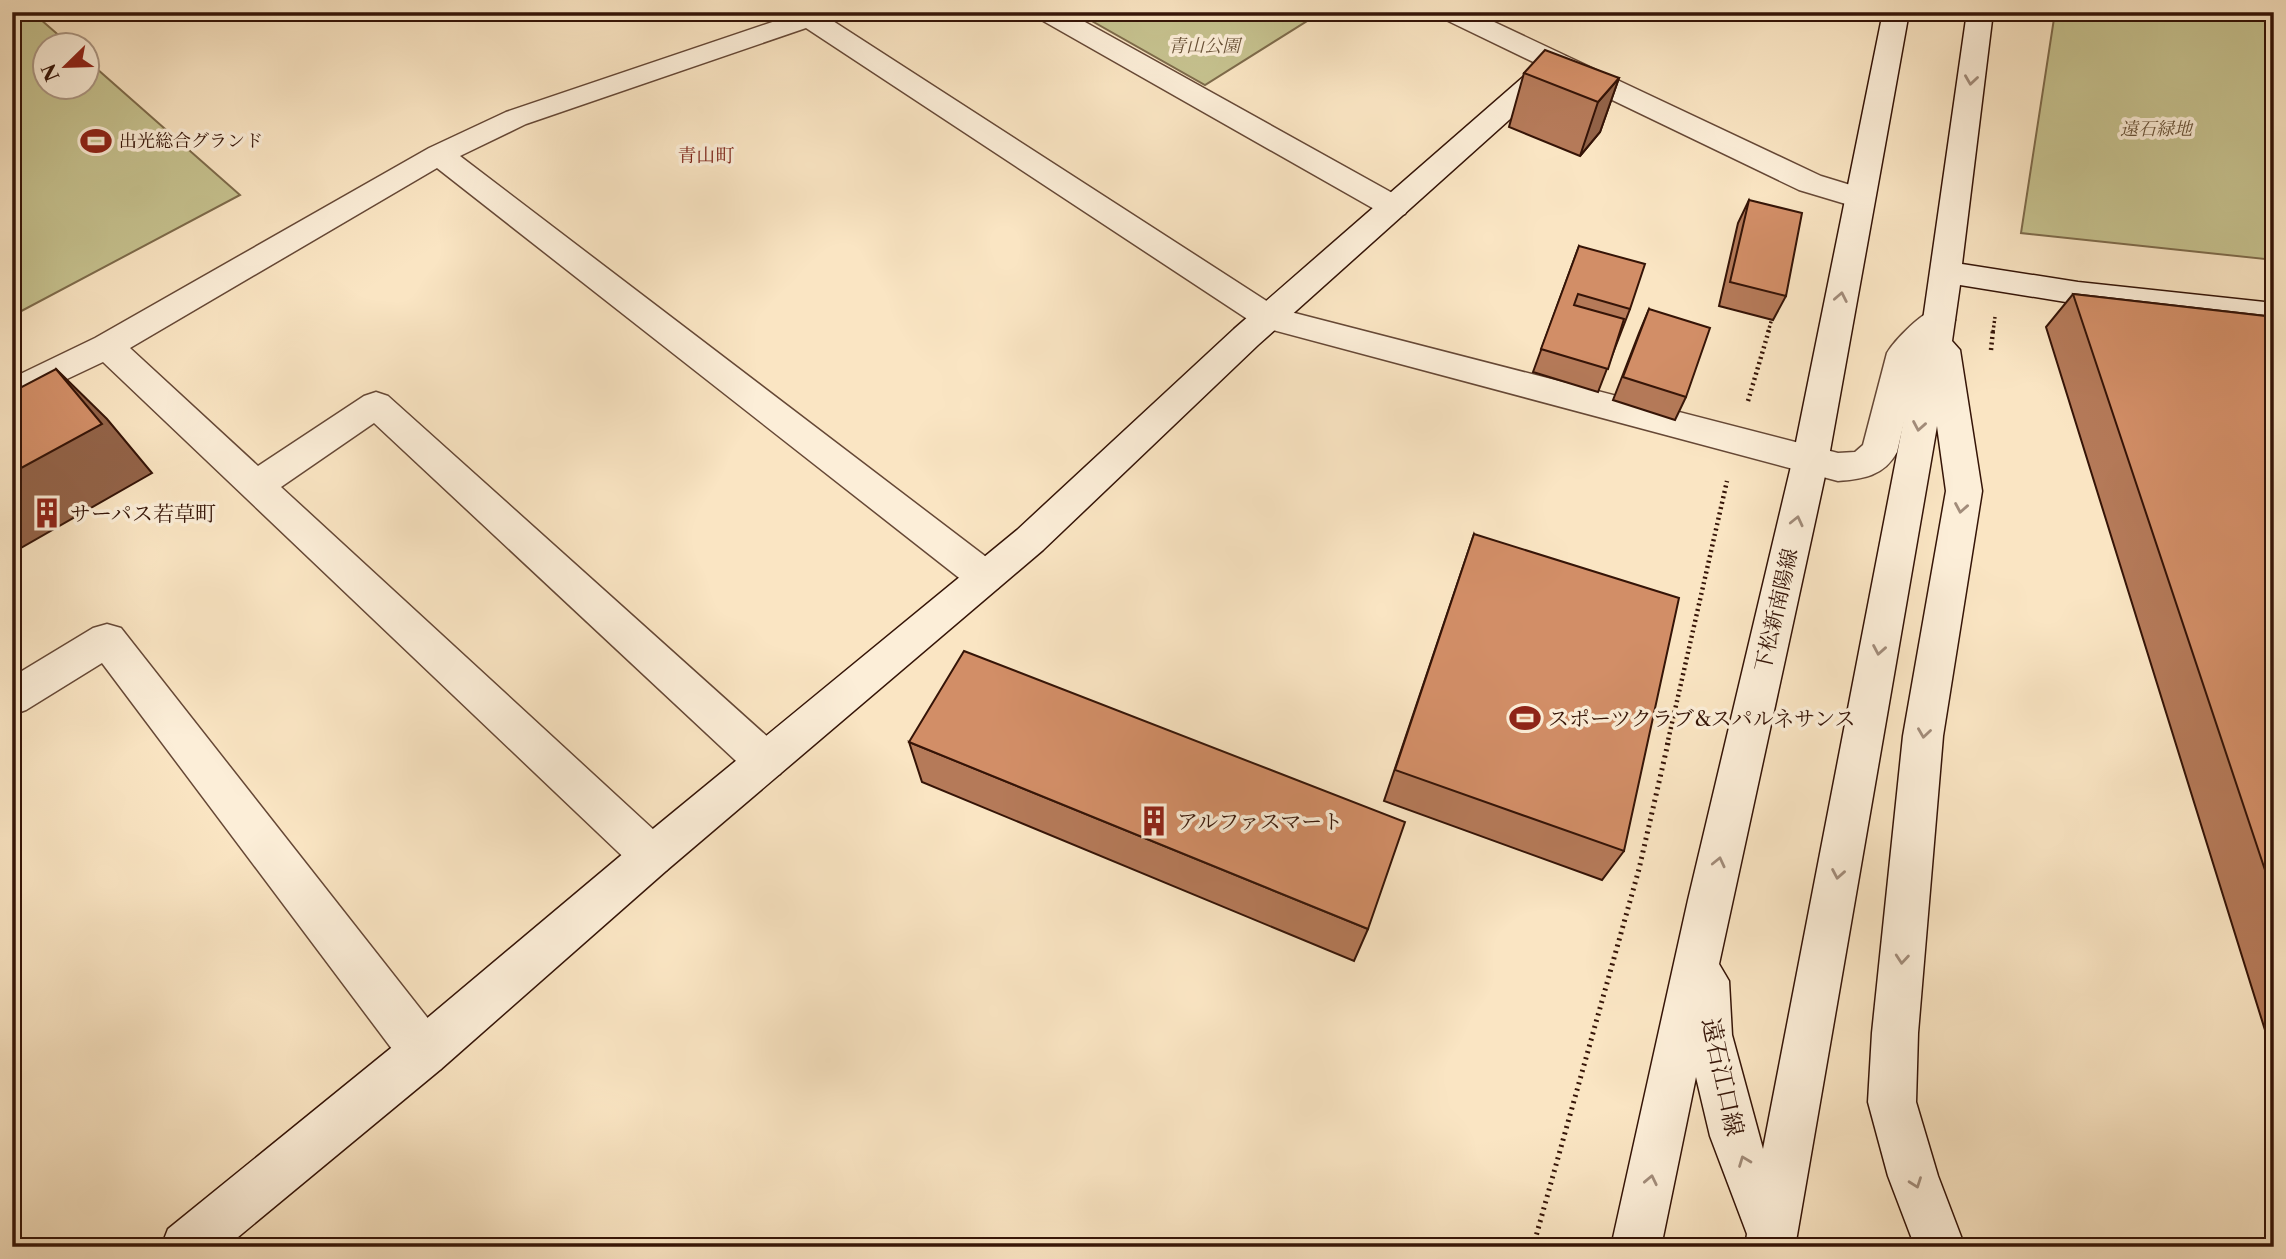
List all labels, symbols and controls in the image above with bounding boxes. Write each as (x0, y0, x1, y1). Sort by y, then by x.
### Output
north arrow (32, 32, 102, 102)
park label: 青山公園 (1168, 35, 1243, 57)
text: N (37, 60, 65, 85)
one-way arrow (1963, 74, 1978, 86)
park label: 遠石緑地 (2120, 118, 2194, 140)
sports icon: 出光総合グランド (79, 124, 113, 158)
place label: 出光総合グランド (119, 130, 263, 152)
district label: 青山町 (677, 144, 735, 167)
one-way arrow (1833, 291, 1848, 303)
one-way arrow (1912, 420, 1927, 432)
building icon: サーパス若草町 (30, 496, 64, 530)
place label: サーパス若草町 (70, 501, 216, 526)
one-way arrow (1955, 502, 1970, 514)
one-way arrow (1789, 515, 1803, 527)
street label: 下松新南陽線 (1750, 546, 1802, 674)
one-way arrow (1872, 644, 1887, 656)
sports icon: スポーツクラブ&スパルネサンス (1508, 701, 1542, 735)
place label: スポーツクラブ&スパルネサンス (1548, 706, 1856, 731)
one-way arrow (1916, 727, 1931, 739)
building icon: アルファスマート (1137, 804, 1171, 838)
place label: アルファスマート (1177, 809, 1343, 834)
one-way arrow (1710, 856, 1725, 868)
one-way arrow (1831, 868, 1846, 880)
one-way arrow (1895, 954, 1910, 965)
street label: 遠石江口線 (1696, 1015, 1750, 1139)
one-way arrow (1738, 1156, 1752, 1168)
one-way arrow (1642, 1174, 1657, 1186)
one-way arrow (1907, 1176, 1921, 1188)

